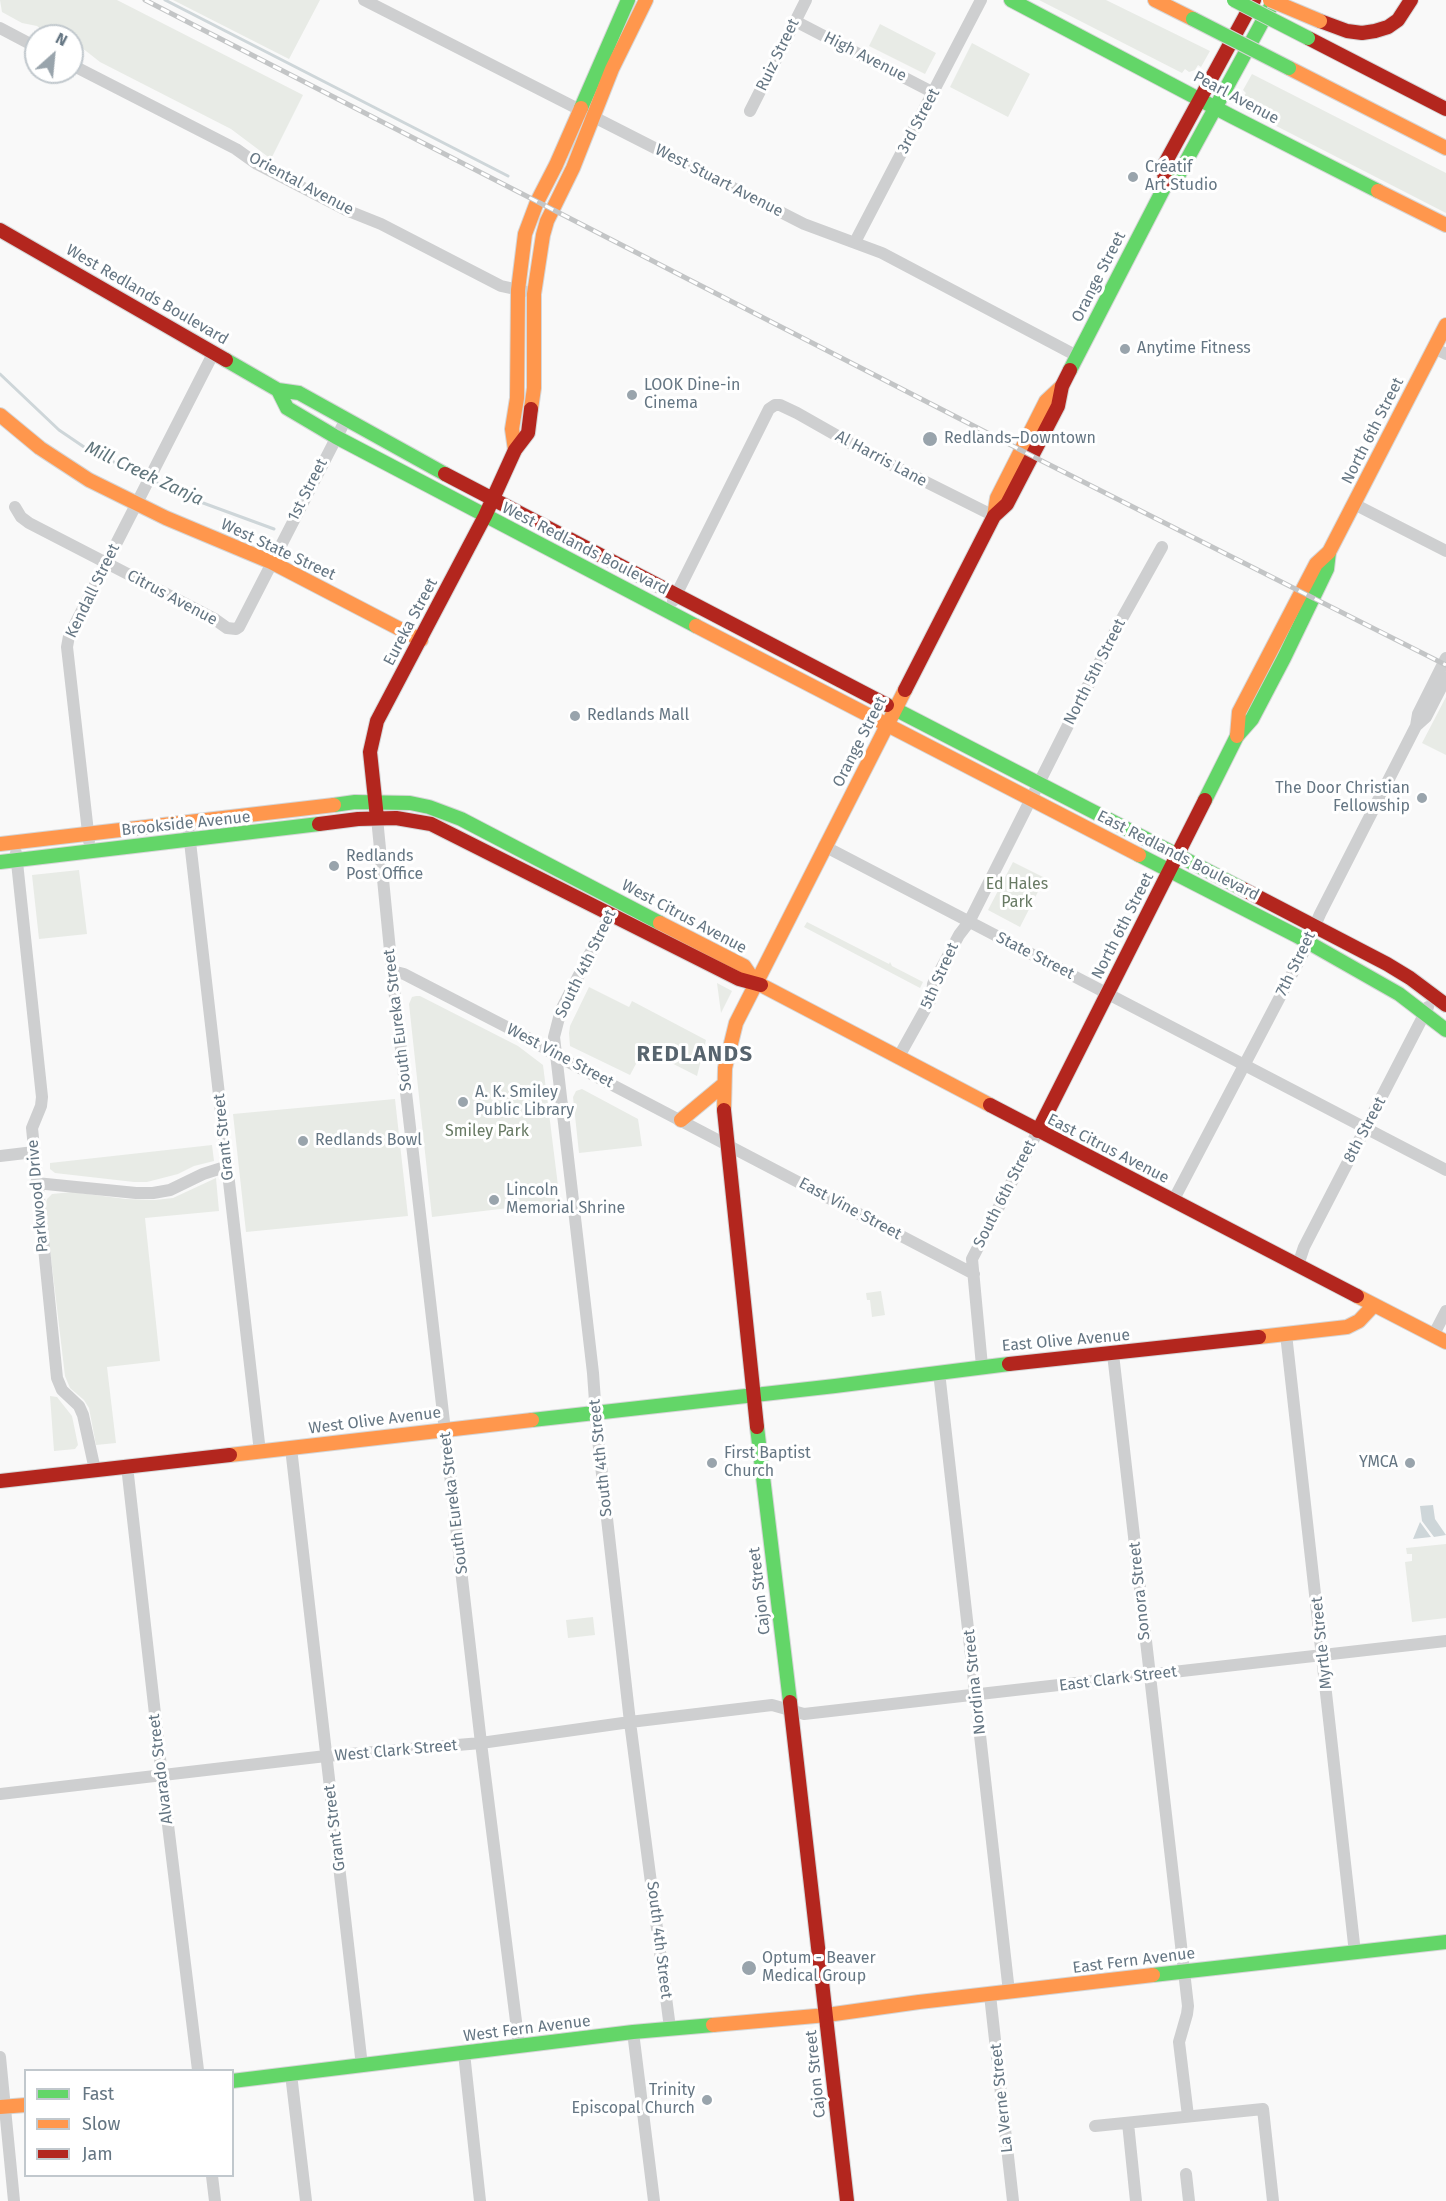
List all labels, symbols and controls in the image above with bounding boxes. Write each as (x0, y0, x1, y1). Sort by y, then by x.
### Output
street label: Ruiz Street (752, 16, 804, 94)
north arrow (24, 24, 84, 84)
text: N (52, 28, 71, 50)
street label: High Avenue (820, 28, 910, 86)
street label: Pearl Avenue (1190, 67, 1282, 129)
street label: 3rd Street (894, 85, 944, 157)
street label: West Stuart Avenue (652, 140, 786, 222)
street label: Oriental Avenue (245, 148, 357, 220)
place label: Créatif Art Studio (1145, 158, 1218, 196)
marker: Créatif Art Studio (1126, 170, 1140, 184)
street label: Orange Street (1068, 228, 1130, 326)
street label: West Redlands Boulevard (62, 241, 232, 349)
place label: Anytime Fitness (1137, 339, 1251, 359)
marker: Anytime Fitness (1118, 342, 1132, 356)
street label: North 6th Street (1338, 374, 1408, 488)
place label: LOOK Dine-in Cinema (644, 376, 740, 414)
marker: LOOK Dine-in Cinema (625, 388, 639, 402)
street label: Al Harris Lane (832, 427, 930, 491)
place label: Redlands–Downtown (944, 429, 1096, 449)
marker: Redlands–Downtown (921, 430, 939, 448)
water label: Mill Creek Zanja (82, 437, 206, 511)
street label: 1st Street (284, 455, 332, 525)
street label: West Redlands Boulevard (499, 499, 671, 599)
street label: West State Street (218, 515, 338, 585)
street label: Kendall Street (62, 541, 124, 641)
street label: Citrus Avenue (124, 566, 220, 630)
street label: Eureka Street (380, 575, 442, 669)
street label: North 5th Street (1060, 616, 1130, 728)
street label: Orange Street (829, 693, 891, 791)
place label: Redlands Mall (587, 706, 689, 726)
marker: Redlands Mall (568, 709, 582, 723)
place label: The Door Christian Fellowship (1275, 779, 1410, 817)
marker: The Door Christian Fellowship (1415, 791, 1429, 805)
street label: East Redlands Boulevard (1094, 807, 1262, 905)
street label: Brookside Avenue (120, 808, 252, 840)
place label: Redlands Post Office (346, 847, 423, 885)
marker: Redlands Post Office (327, 859, 341, 873)
street label: North 6th Street (1088, 869, 1158, 983)
park label: Ed Hales Park (986, 875, 1048, 913)
street label: West Citrus Avenue (618, 876, 750, 958)
street label: South 4th Street (551, 907, 621, 1021)
street label: State Street (993, 928, 1077, 984)
street label: 7th Street (1272, 928, 1320, 1000)
street label: 5th Street (917, 940, 963, 1012)
street label: South Eureka Street (380, 948, 416, 1092)
street label: West Vine Street (503, 1020, 617, 1092)
district label: REDLANDS (636, 1042, 754, 1068)
place label: A. K. Smiley Public Library (475, 1083, 574, 1121)
street label: Grant Street (210, 1093, 238, 1181)
street label: 8th Street (1340, 1094, 1390, 1166)
marker: A. K. Smiley Public Library (456, 1095, 470, 1109)
street label: East Citrus Avenue (1044, 1110, 1172, 1188)
park label: Smiley Park (445, 1122, 529, 1142)
place label: Redlands Bowl (315, 1131, 422, 1151)
marker: Redlands Bowl (296, 1134, 310, 1148)
street label: South 6th Street (970, 1137, 1040, 1251)
street label: Parkwood Drive (24, 1139, 52, 1253)
street label: East Vine Street (795, 1174, 905, 1244)
place label: Lincoln Memorial Shrine (506, 1181, 625, 1219)
marker: Lincoln Memorial Shrine (487, 1193, 501, 1207)
street label: East Olive Avenue (1001, 1326, 1131, 1356)
street label: South 4th Street (585, 1398, 617, 1518)
street label: West Olive Avenue (308, 1403, 442, 1439)
street label: South Eureka Street (436, 1431, 472, 1575)
place label: First Baptist Church (724, 1444, 811, 1482)
place label: YMCA (1359, 1453, 1398, 1473)
marker: First Baptist Church (705, 1456, 719, 1470)
marker: YMCA (1403, 1456, 1417, 1470)
street label: Sonora Street (1125, 1541, 1155, 1641)
street label: Cajon Street (745, 1546, 775, 1636)
street label: Myrtle Street (1308, 1596, 1336, 1690)
street label: Nordina Street (960, 1628, 990, 1736)
street label: East Clark Street (1058, 1662, 1178, 1696)
street label: Alvarado Street (145, 1713, 177, 1825)
street label: West Clark Street (334, 1736, 458, 1766)
street label: Grant Street (320, 1784, 350, 1872)
street label: South 4th Street (642, 1880, 676, 2000)
street label: East Fern Avenue (1072, 1944, 1196, 1978)
place label: Optum - Beaver Medical Group (762, 1949, 876, 1987)
marker: Optum - Beaver Medical Group (740, 1959, 758, 1977)
street label: West Fern Avenue (462, 2012, 592, 2046)
street label: Cajon Street (802, 2029, 830, 2119)
street label: La Verne Street (987, 2042, 1017, 2154)
legend (24, 2069, 234, 2177)
place label: Trinity Episcopal Church (571, 2081, 695, 2119)
text: Fast (82, 2083, 114, 2105)
marker: Trinity Episcopal Church (700, 2093, 714, 2107)
text: Slow (82, 2113, 120, 2135)
text: Jam (82, 2143, 113, 2165)

